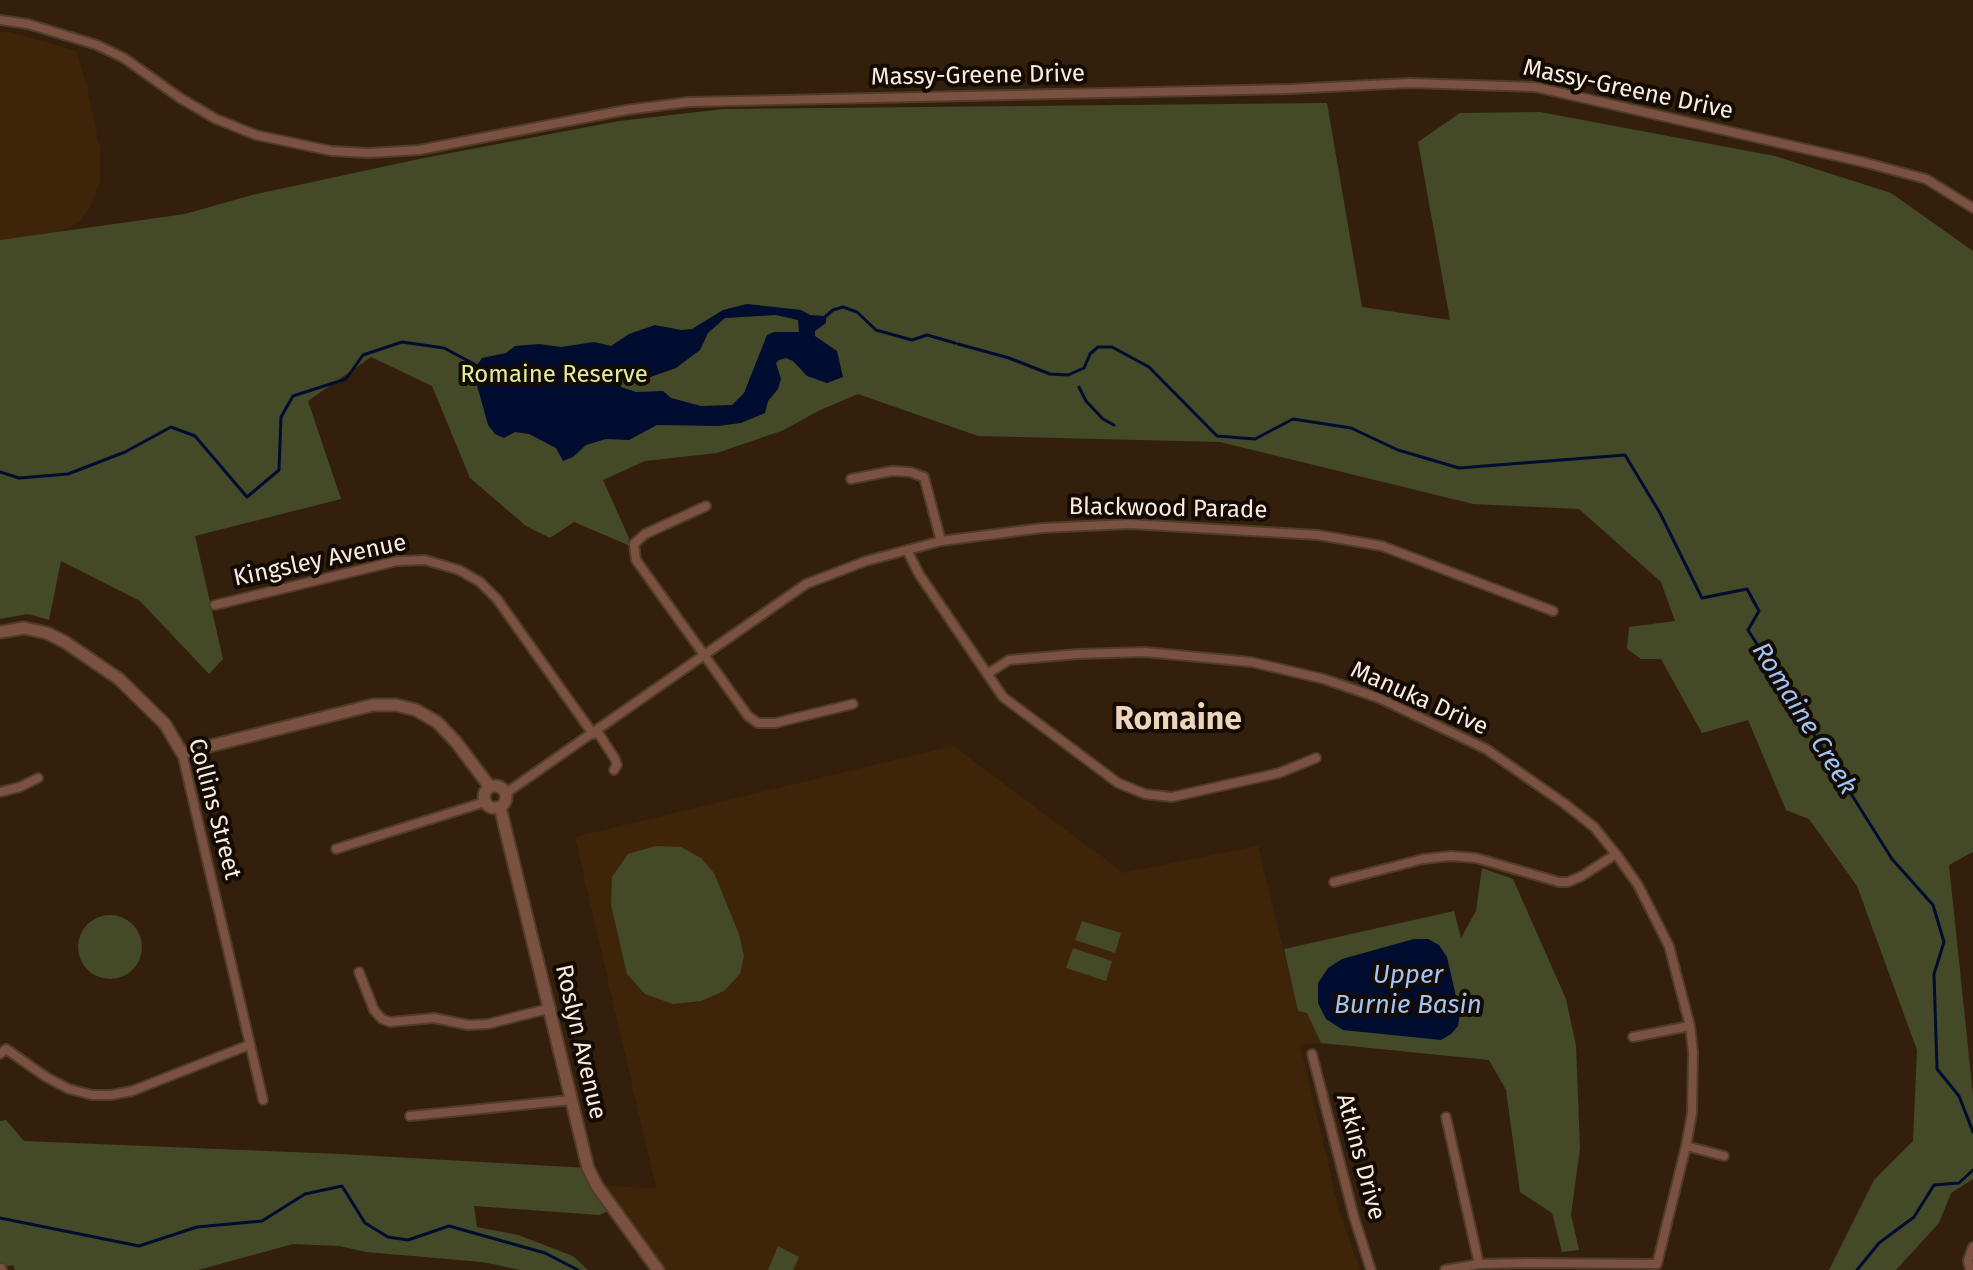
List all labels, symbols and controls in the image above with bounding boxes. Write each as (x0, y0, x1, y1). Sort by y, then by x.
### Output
street label: Massy-Greene Drive (1520, 54, 1736, 126)
street label: Massy-Greene Drive (871, 60, 1085, 92)
park label: Romaine Reserve (460, 361, 648, 389)
street label: Blackwood Parade (1068, 493, 1268, 525)
street label: Kingsley Avenue (231, 529, 409, 593)
water label: Romaine Creek (1745, 637, 1863, 801)
street label: Manuka Drive (1346, 656, 1492, 742)
district label: Romaine (1114, 701, 1242, 739)
street label: Collins Street (181, 735, 247, 883)
water label: Upper Burnie Basin (1334, 960, 1482, 1022)
street label: Roslyn Avenue (548, 962, 612, 1122)
street label: Atkins Drive (1329, 1091, 1391, 1223)

